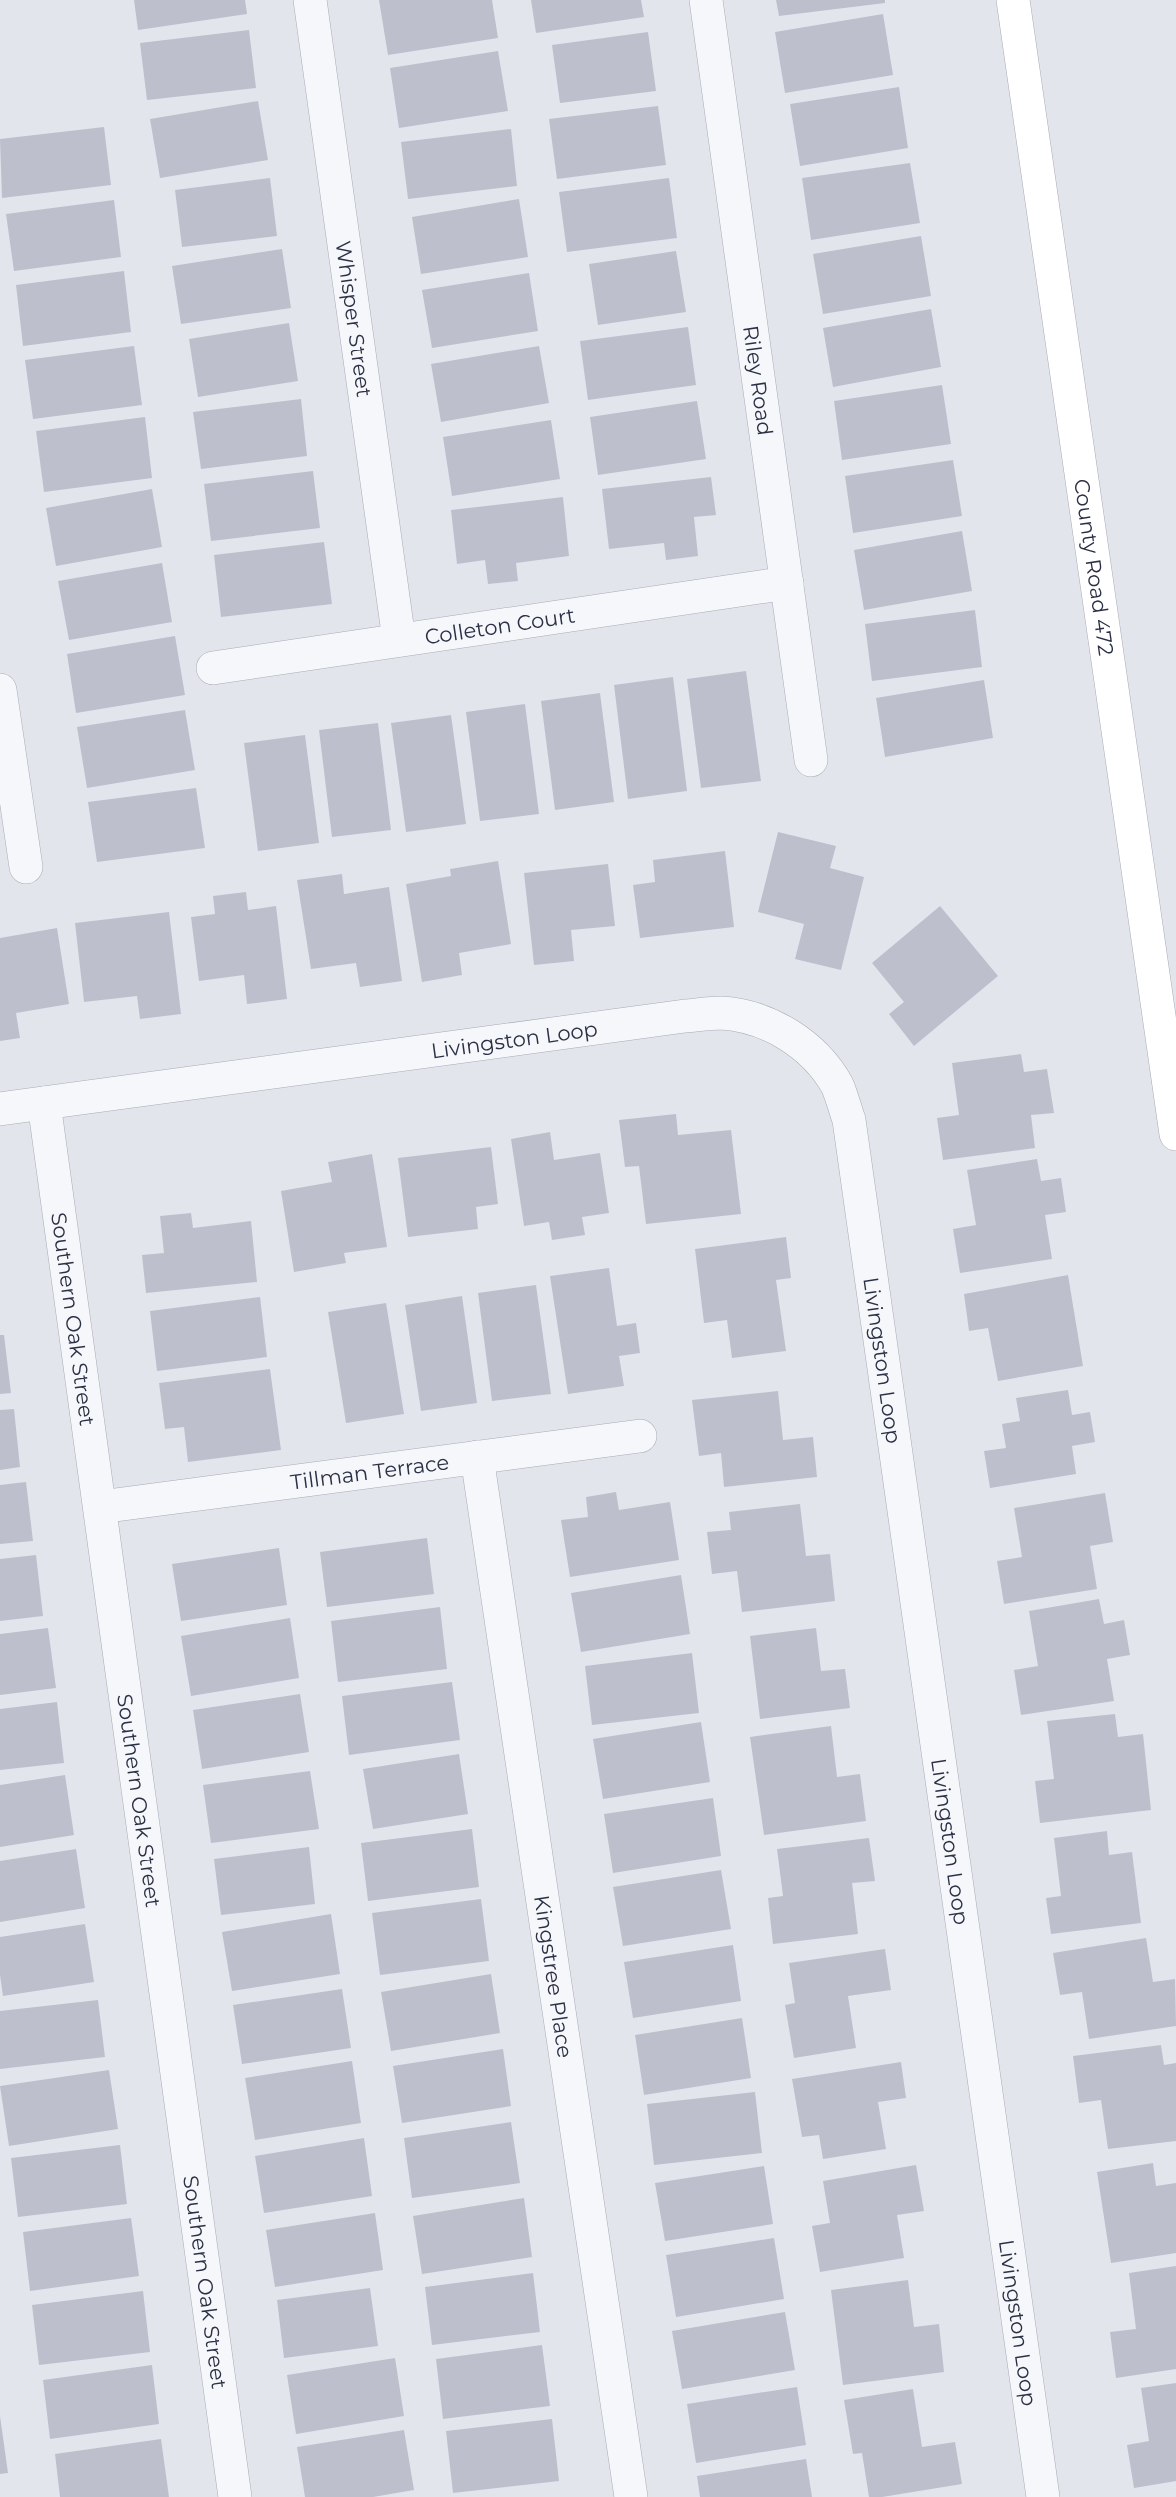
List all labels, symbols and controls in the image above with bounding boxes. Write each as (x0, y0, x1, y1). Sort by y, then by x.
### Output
street label: Whisper Street (331, 239, 378, 399)
street label: Riley Road (739, 324, 779, 437)
street label: County Road 472 (1069, 477, 1120, 657)
street label: Colleton Court (423, 602, 577, 649)
street label: Livingston Loop (429, 1016, 599, 1063)
street label: Southern Oak Street (47, 1211, 101, 1427)
street label: Livingston Loop (859, 1275, 907, 1445)
street label: Tillman Terrace (289, 1449, 450, 1494)
street label: Southern Oak Street (113, 1692, 167, 1909)
street label: Livingston Loop (927, 1757, 975, 1926)
street label: Kingstree Place (529, 1893, 578, 2060)
street label: Southern Oak Street (179, 2174, 233, 2390)
street label: Livingston Loop (994, 2238, 1043, 2407)

